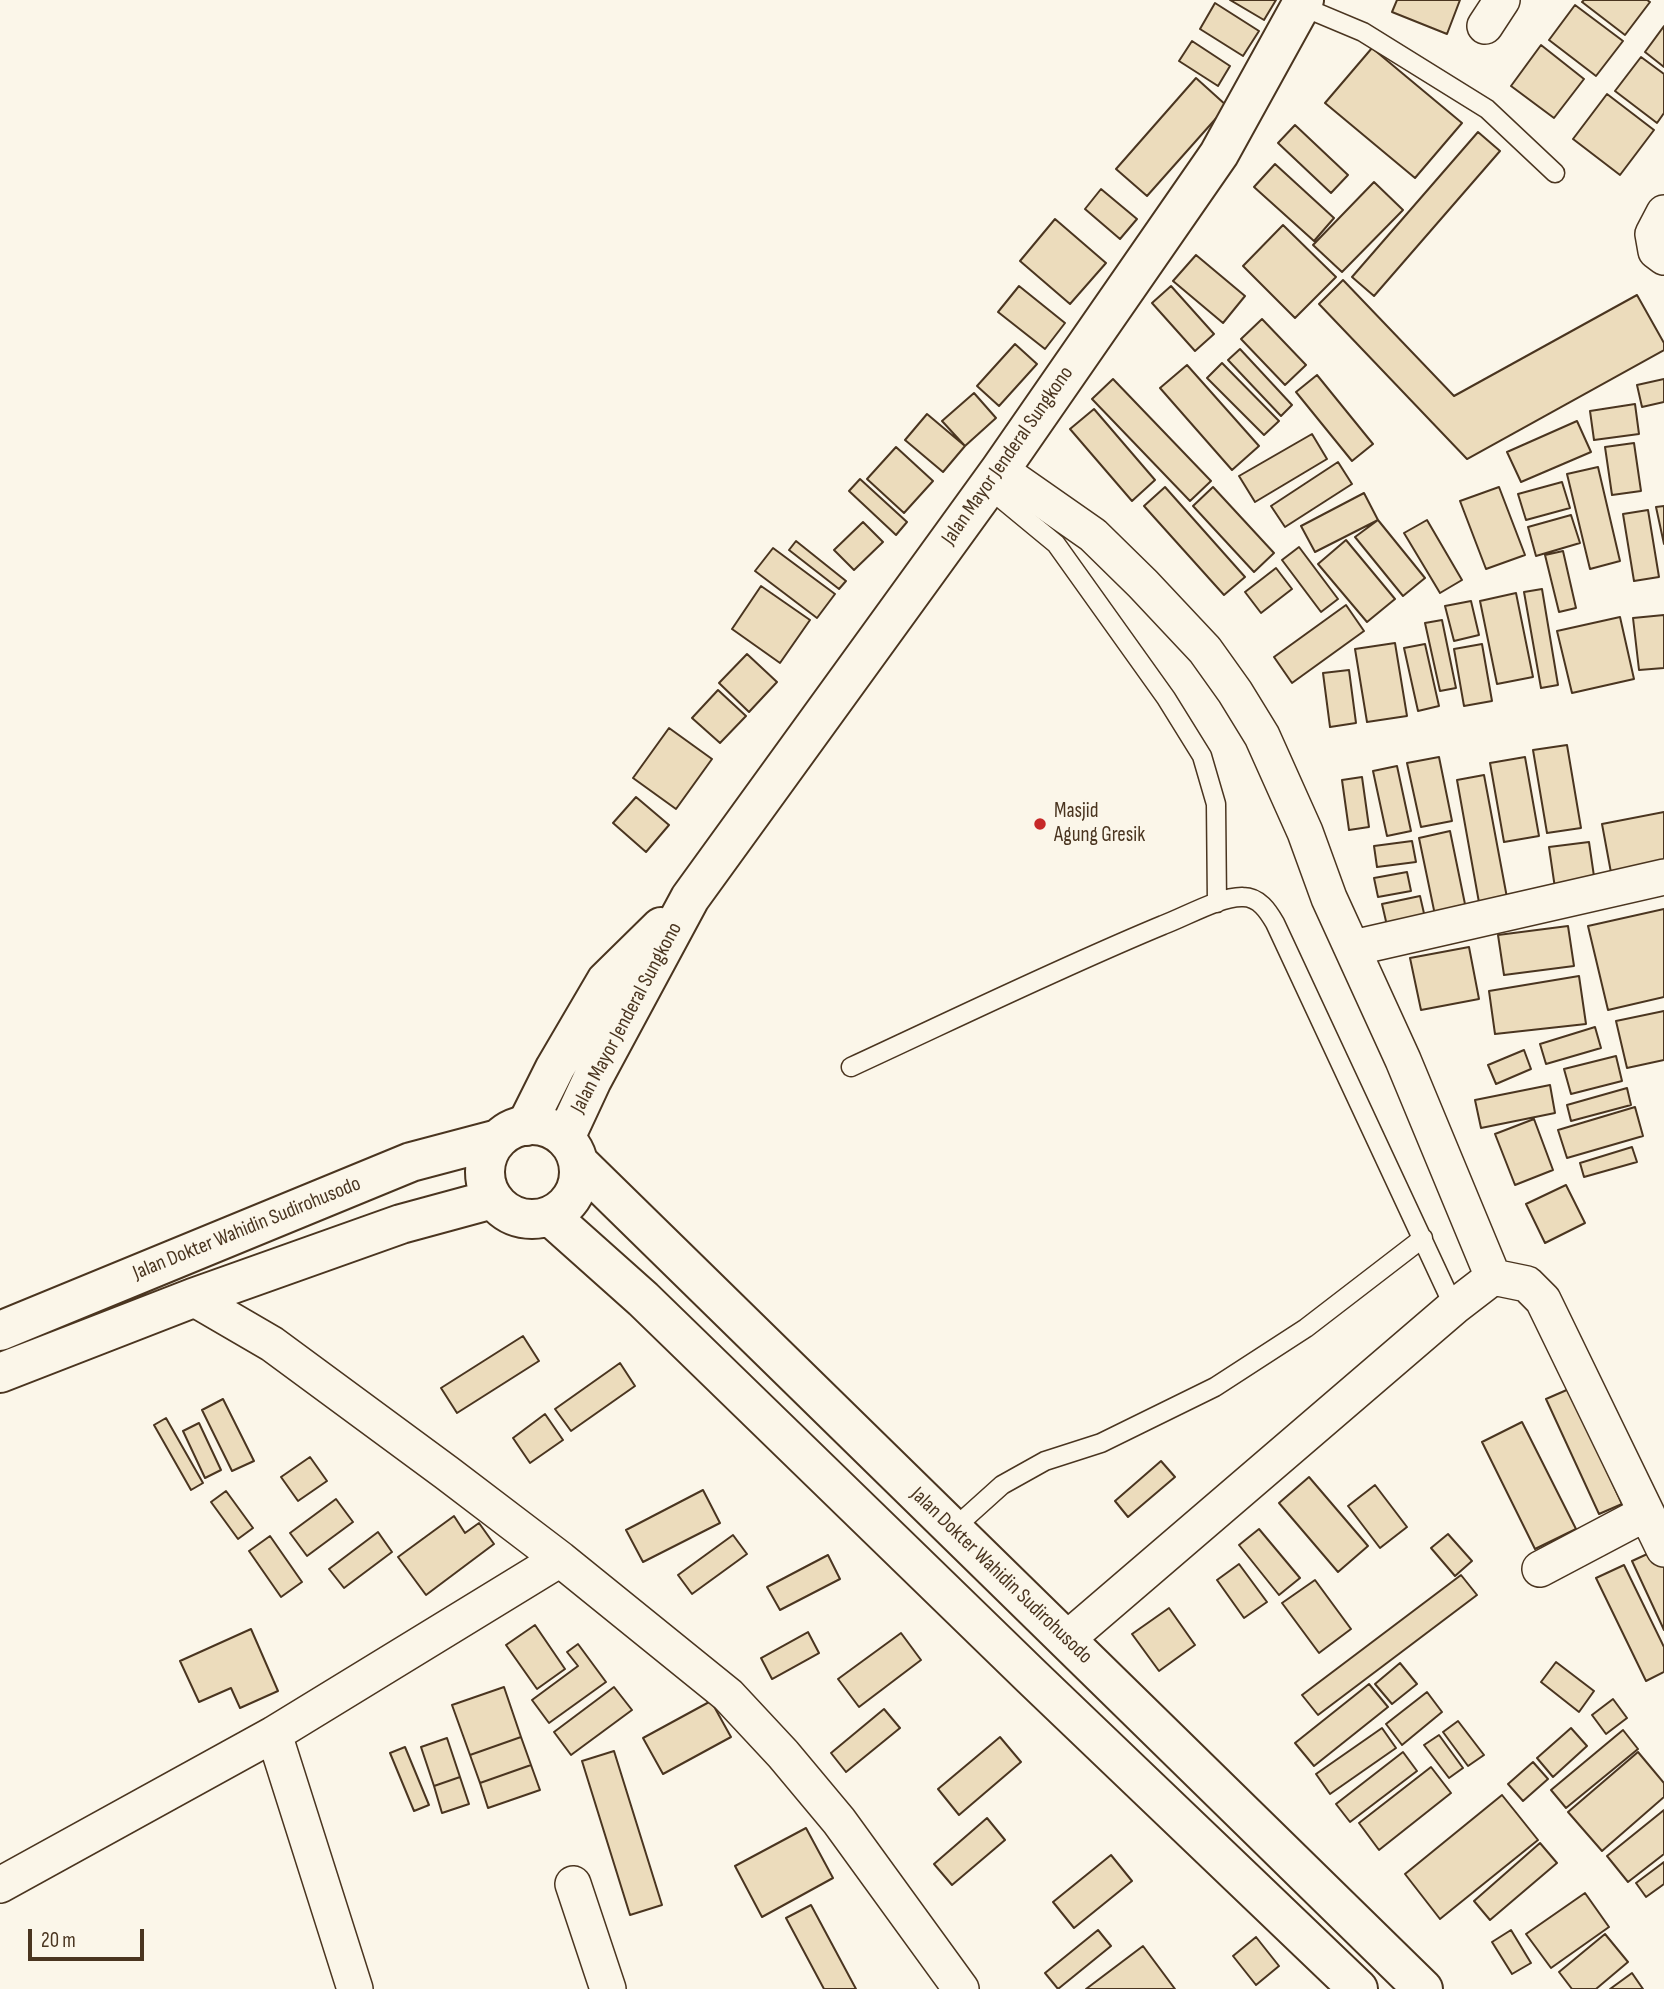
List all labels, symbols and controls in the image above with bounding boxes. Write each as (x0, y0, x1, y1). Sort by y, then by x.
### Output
street label: Jalan Mayor Jenderal Sungkono (937, 362, 1079, 550)
place label: Masjid Agung Gresik (1054, 799, 1145, 849)
marker: Masjid Agung Gresik (1032, 816, 1048, 832)
street label: Jalan Mayor Jenderal Sungkono (566, 918, 688, 1118)
street label: Jalan Dokter Wahidin Sudirohusodo (130, 1172, 364, 1286)
street label: Jalan Dokter Wahidin Sudirohusodo (905, 1482, 1097, 1670)
scale bar (32, 1916, 147, 1960)
text: 20 m (41, 1928, 76, 1953)

